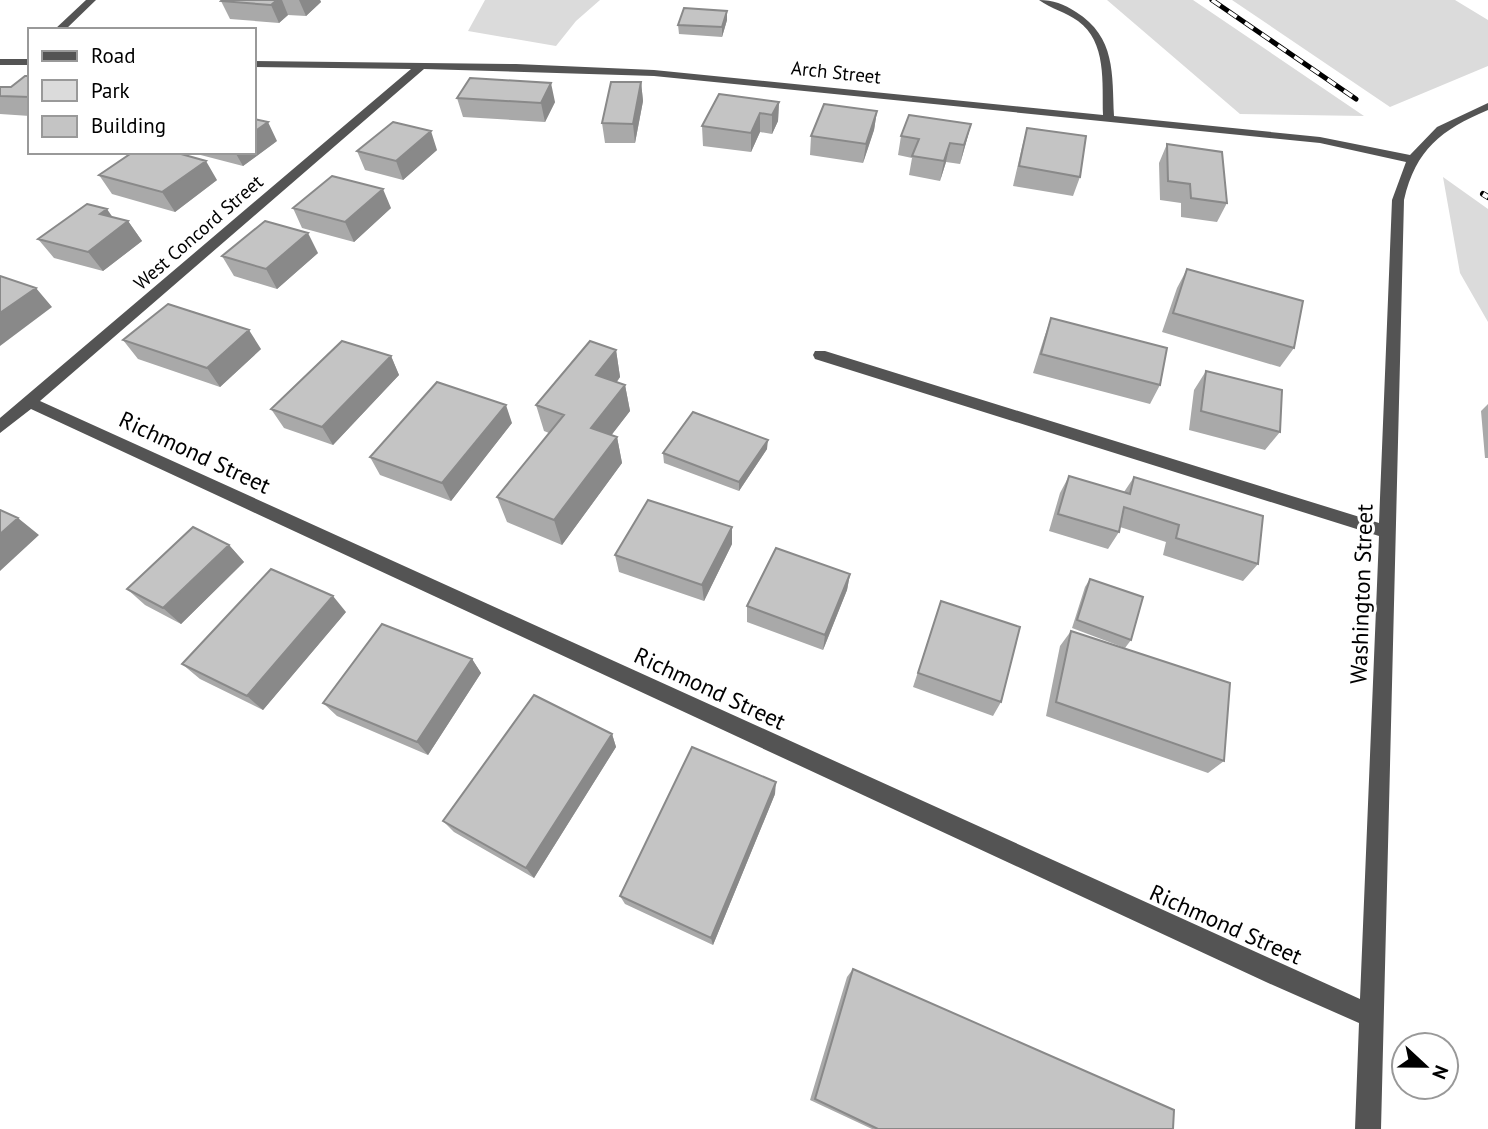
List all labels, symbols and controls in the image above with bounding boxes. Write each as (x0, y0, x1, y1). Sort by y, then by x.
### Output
legend (28, 28, 256, 154)
text: Road (91, 42, 135, 69)
street label: Arch Street (790, 55, 883, 89)
text: Park (91, 77, 130, 104)
text: Building (91, 112, 166, 139)
street label: West Concord Street (128, 169, 268, 295)
street label: Richmond Street (115, 404, 275, 500)
street label: Washington Street (1343, 503, 1379, 685)
street label: Richmond Street (630, 640, 790, 736)
street label: Richmond Street (1145, 877, 1307, 971)
north arrow (1390, 1031, 1460, 1101)
text: N (1427, 1062, 1454, 1083)

